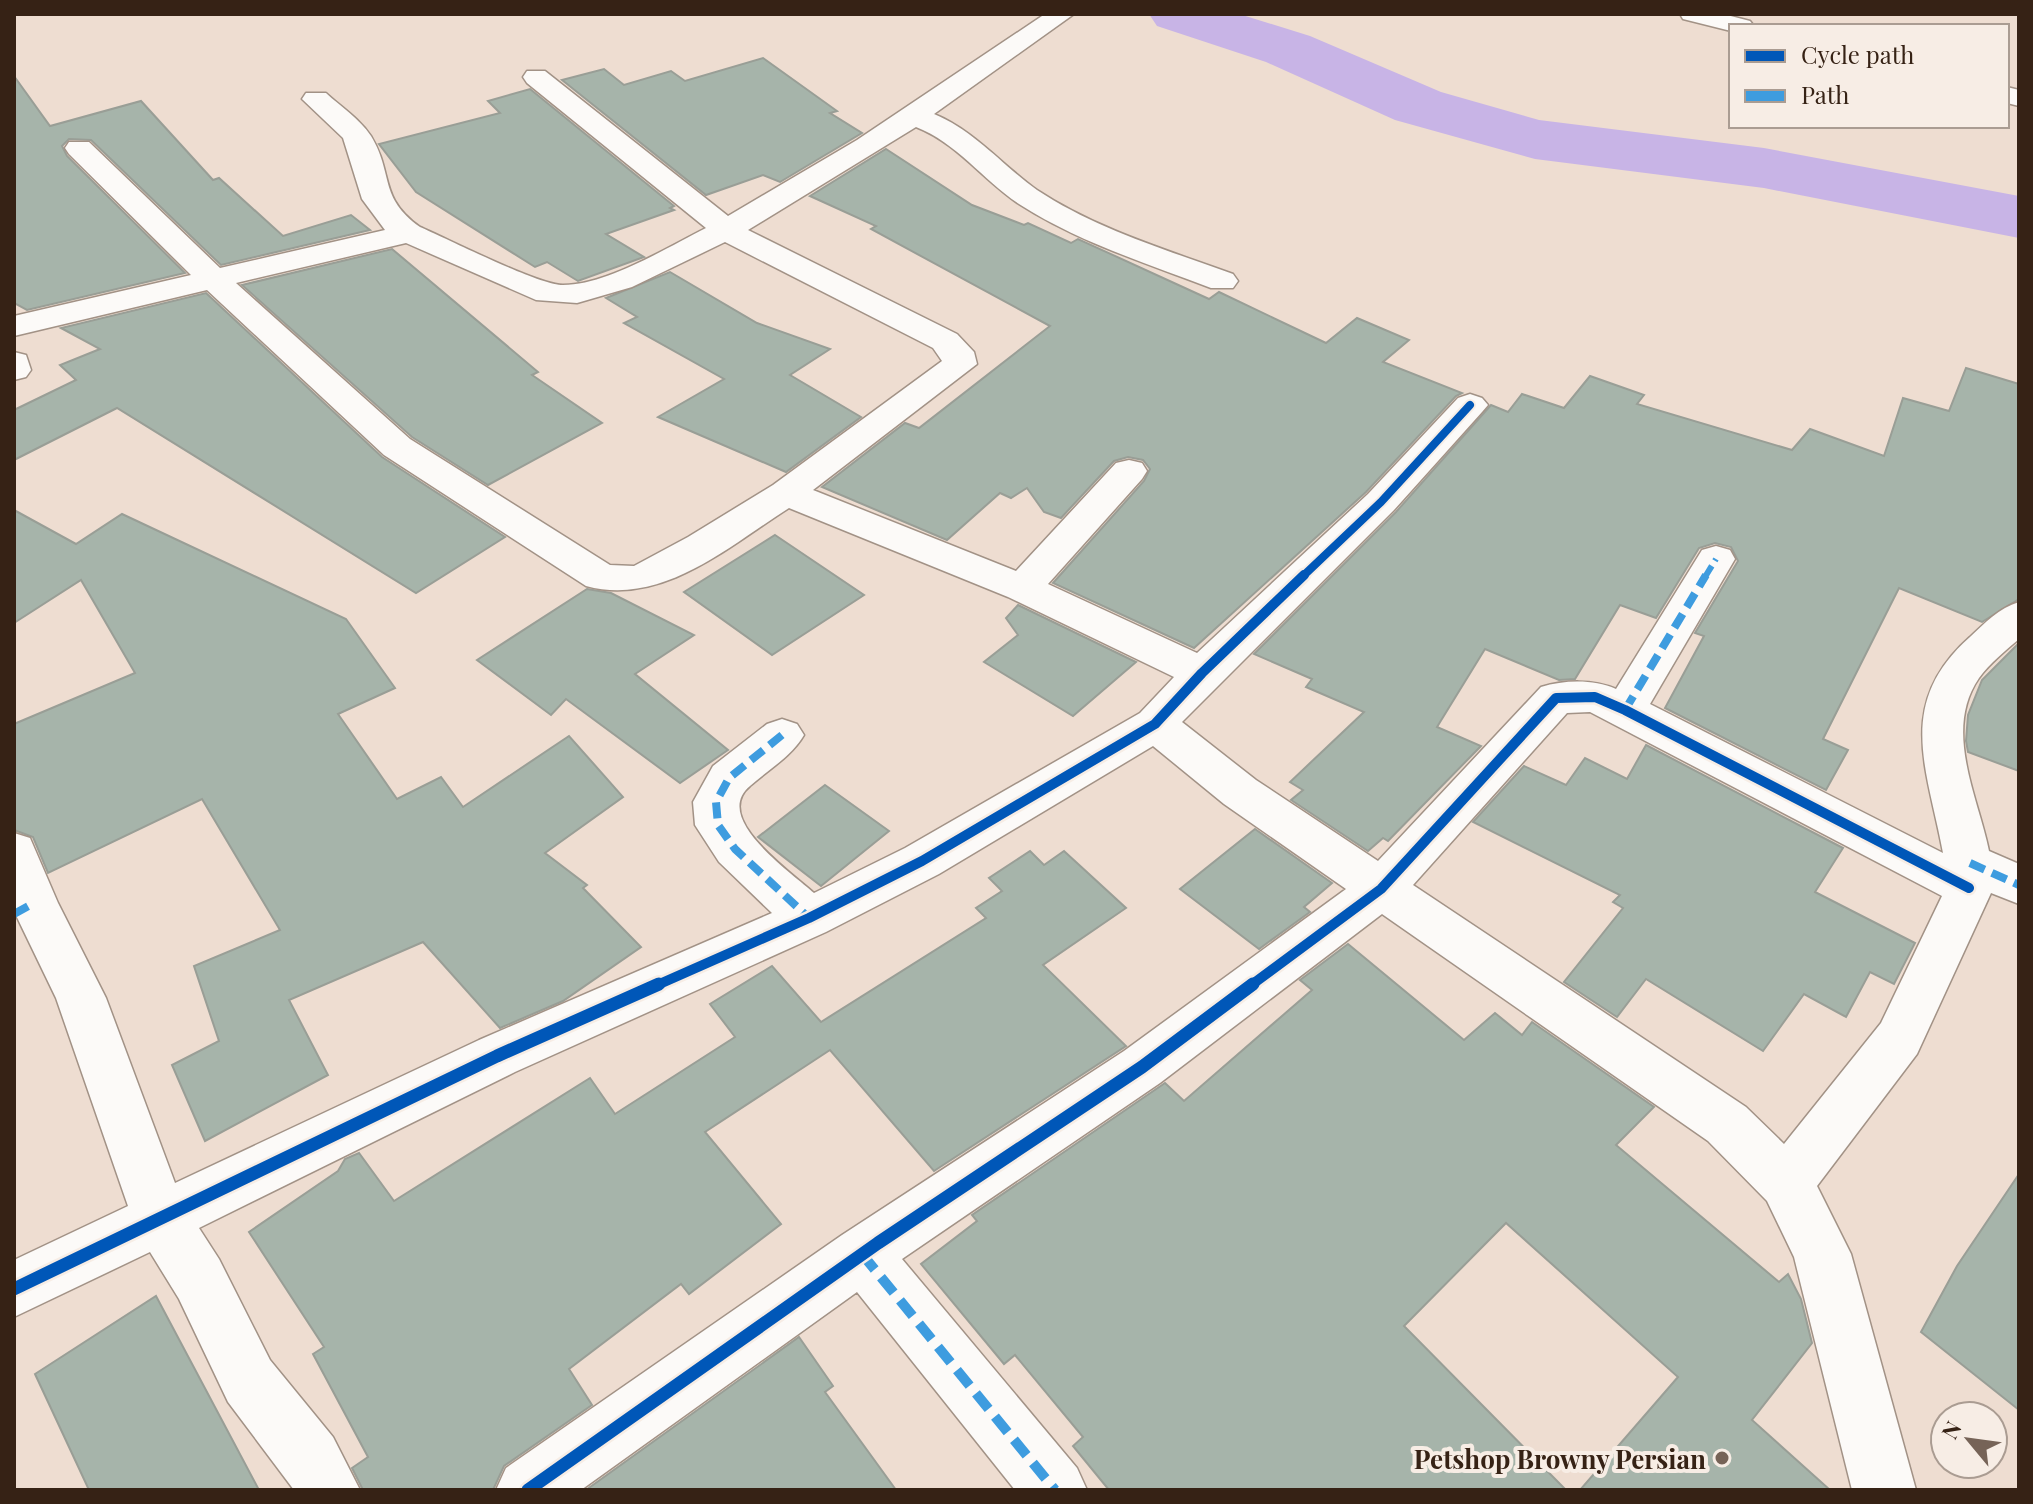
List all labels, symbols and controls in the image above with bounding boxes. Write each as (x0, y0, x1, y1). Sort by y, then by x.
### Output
legend (1729, 24, 2009, 128)
text: Cycle path (1801, 38, 1914, 70)
text: Path (1801, 78, 1849, 110)
north arrow (1929, 1400, 2009, 1480)
text: N (1934, 1416, 1968, 1444)
place label: Petshop Browny Persian (1414, 1441, 1706, 1476)
marker: Petshop Browny Persian (1713, 1449, 1731, 1467)

